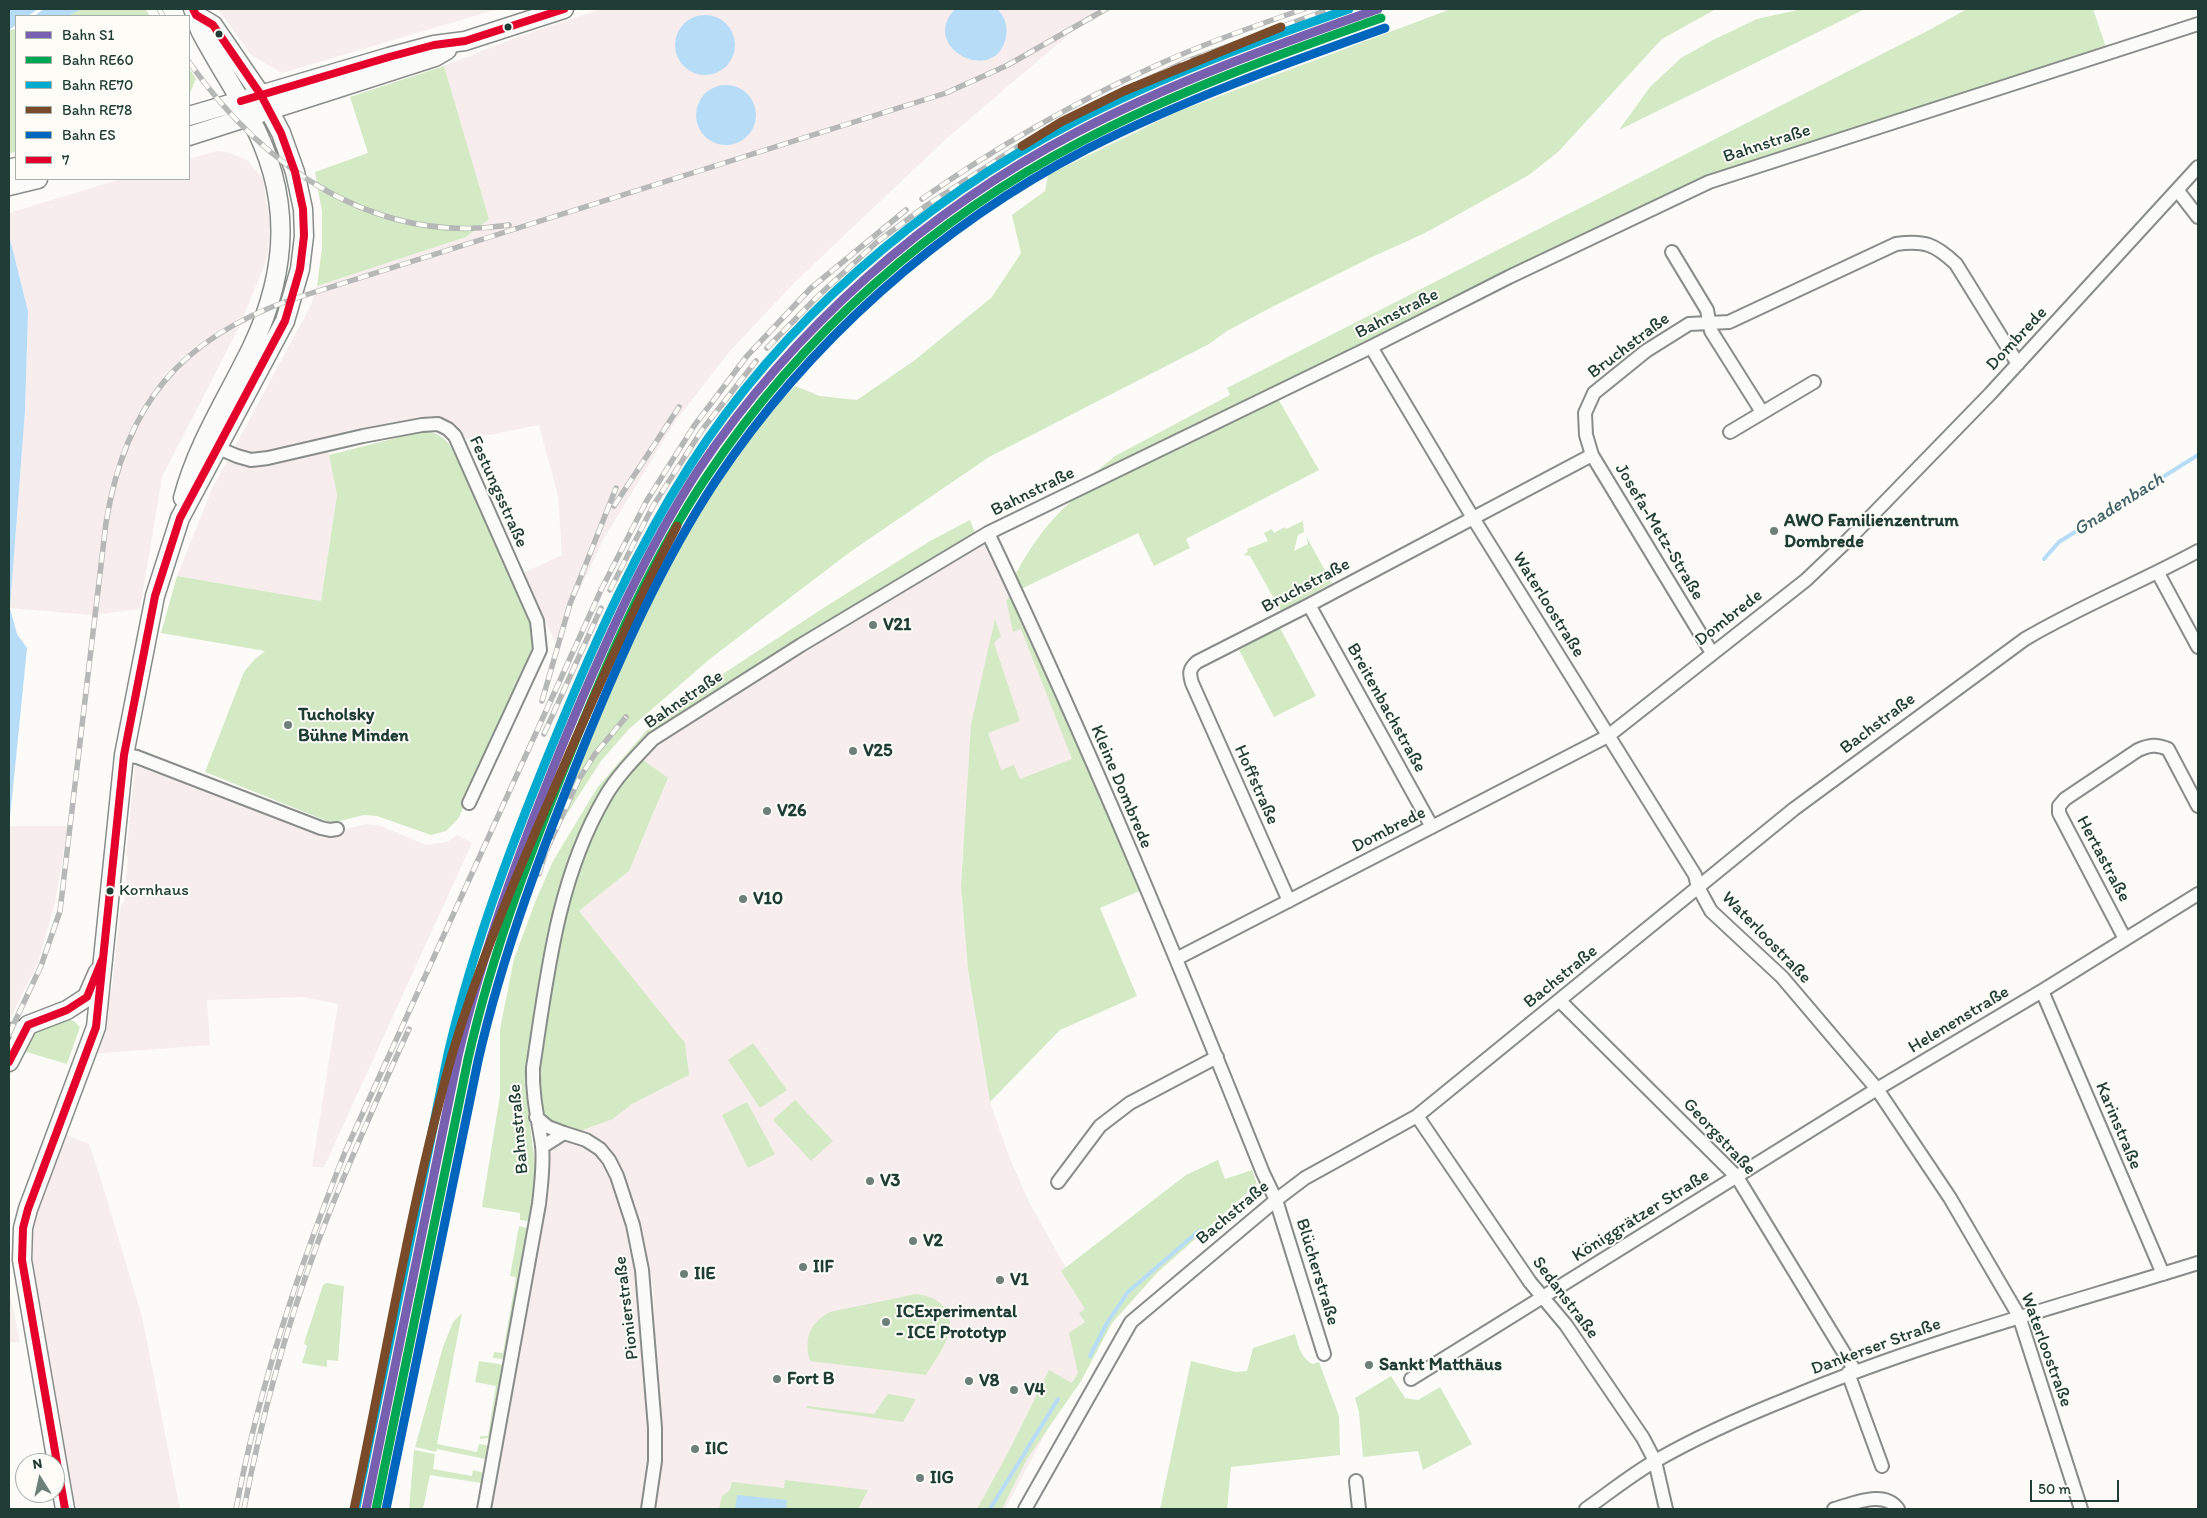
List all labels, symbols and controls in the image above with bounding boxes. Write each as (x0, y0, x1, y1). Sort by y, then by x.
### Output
legend (15, 15, 190, 180)
unlabelled marker (503, 22, 513, 32)
text: Bahn S1 (62, 26, 114, 44)
unlabelled marker (214, 29, 224, 39)
text: Bahn RE60 (62, 51, 134, 69)
text: Bahn RE70 (62, 76, 133, 94)
text: Bahn RE78 (62, 101, 132, 119)
street label: Bahnstraße (1721, 120, 1813, 168)
text: Bahn ES (62, 126, 116, 144)
text: 7 (62, 151, 69, 169)
street label: Bahnstraße (1352, 284, 1442, 344)
street label: Dombrede (1982, 302, 2052, 376)
street label: Bruchstraße (1584, 308, 1674, 384)
street label: Festungsstraße (464, 433, 532, 551)
street label: Josefa-Metz-Straße (1610, 460, 1708, 604)
street label: Bahnstraße (988, 462, 1078, 522)
water label: Gnadenbach (2070, 468, 2168, 542)
place label: AWO Familienzentrum Dombrede (1784, 510, 1959, 552)
marker: AWO Familienzentrum Dombrede (1768, 525, 1780, 537)
street label: Waterloostraße (1507, 548, 1589, 662)
street label: Bruchstraße (1258, 554, 1354, 618)
street label: Dombrede (1691, 585, 1767, 651)
place label: V21 (883, 614, 911, 636)
marker: V21 (867, 619, 879, 631)
street label: Breitenbachstraße (1342, 640, 1430, 776)
street label: Bahnstraße (640, 666, 728, 734)
street label: Bachstraße (1836, 689, 1920, 759)
place label: Tucholsky Bühne Minden (298, 704, 409, 746)
marker: Tucholsky Bühne Minden (282, 719, 294, 731)
street label: Kleine Dombrede (1085, 722, 1157, 852)
place label: V25 (863, 740, 893, 762)
street label: Hoffstraße (1229, 742, 1283, 828)
marker: V25 (847, 745, 859, 757)
place label: V26 (777, 800, 807, 822)
street label: Dombrede (1348, 802, 1430, 858)
marker: V26 (761, 805, 773, 817)
street label: Hertastraße (2071, 812, 2135, 906)
place label: Kornhaus (119, 881, 189, 901)
marker: Kornhaus (105, 886, 115, 896)
street label: Waterloostraße (1717, 887, 1815, 989)
place label: V10 (753, 888, 783, 910)
marker: V10 (737, 893, 749, 905)
street label: Bachstraße (1520, 941, 1602, 1013)
street label: Helenenstraße (1905, 981, 2013, 1059)
street label: Karinstraße (2090, 1079, 2146, 1173)
street label: Bahnstraße (504, 1083, 534, 1175)
street label: Georgstraße (1678, 1094, 1760, 1180)
street label: Königgrätzer Straße (1568, 1165, 1714, 1267)
place label: V3 (880, 1170, 900, 1192)
marker: V3 (864, 1175, 876, 1187)
street label: Bachstraße (1192, 1176, 1274, 1250)
street label: Blücherstraße (1290, 1216, 1344, 1328)
place label: V2 (923, 1230, 943, 1252)
marker: V2 (907, 1235, 919, 1247)
street label: Sedanstraße (1527, 1252, 1603, 1344)
street label: Pionierstraße (610, 1255, 644, 1361)
place label: IIF (813, 1256, 834, 1278)
marker: IIF (797, 1261, 809, 1273)
place label: IIE (694, 1263, 715, 1285)
marker: IIE (678, 1268, 690, 1280)
place label: V1 (1010, 1269, 1029, 1291)
marker: V1 (994, 1274, 1006, 1286)
street label: Waterloostraße (2015, 1290, 2077, 1410)
place label: ICExperimental - ICE Prototyp (896, 1301, 1017, 1344)
street label: Dankerser Straße (1808, 1314, 1944, 1380)
marker: ICExperimental - ICE Prototyp (880, 1316, 892, 1328)
place label: Sankt Matthäus (1379, 1354, 1502, 1376)
marker: Sankt Matthäus (1363, 1359, 1375, 1371)
place label: Fort B (787, 1368, 834, 1390)
place label: V8 (979, 1370, 999, 1392)
marker: Fort B (771, 1373, 783, 1385)
marker: V8 (963, 1375, 975, 1387)
place label: V4 (1024, 1379, 1045, 1401)
marker: V4 (1008, 1384, 1020, 1396)
place label: IIC (705, 1438, 728, 1460)
marker: IIC (689, 1443, 701, 1455)
north arrow (15, 1453, 65, 1503)
text: N (31, 1455, 44, 1473)
place label: IIG (930, 1467, 954, 1489)
scale bar (2032, 1470, 2121, 1502)
marker: IIG (914, 1472, 926, 1484)
text: 50 m (2038, 1480, 2071, 1498)

